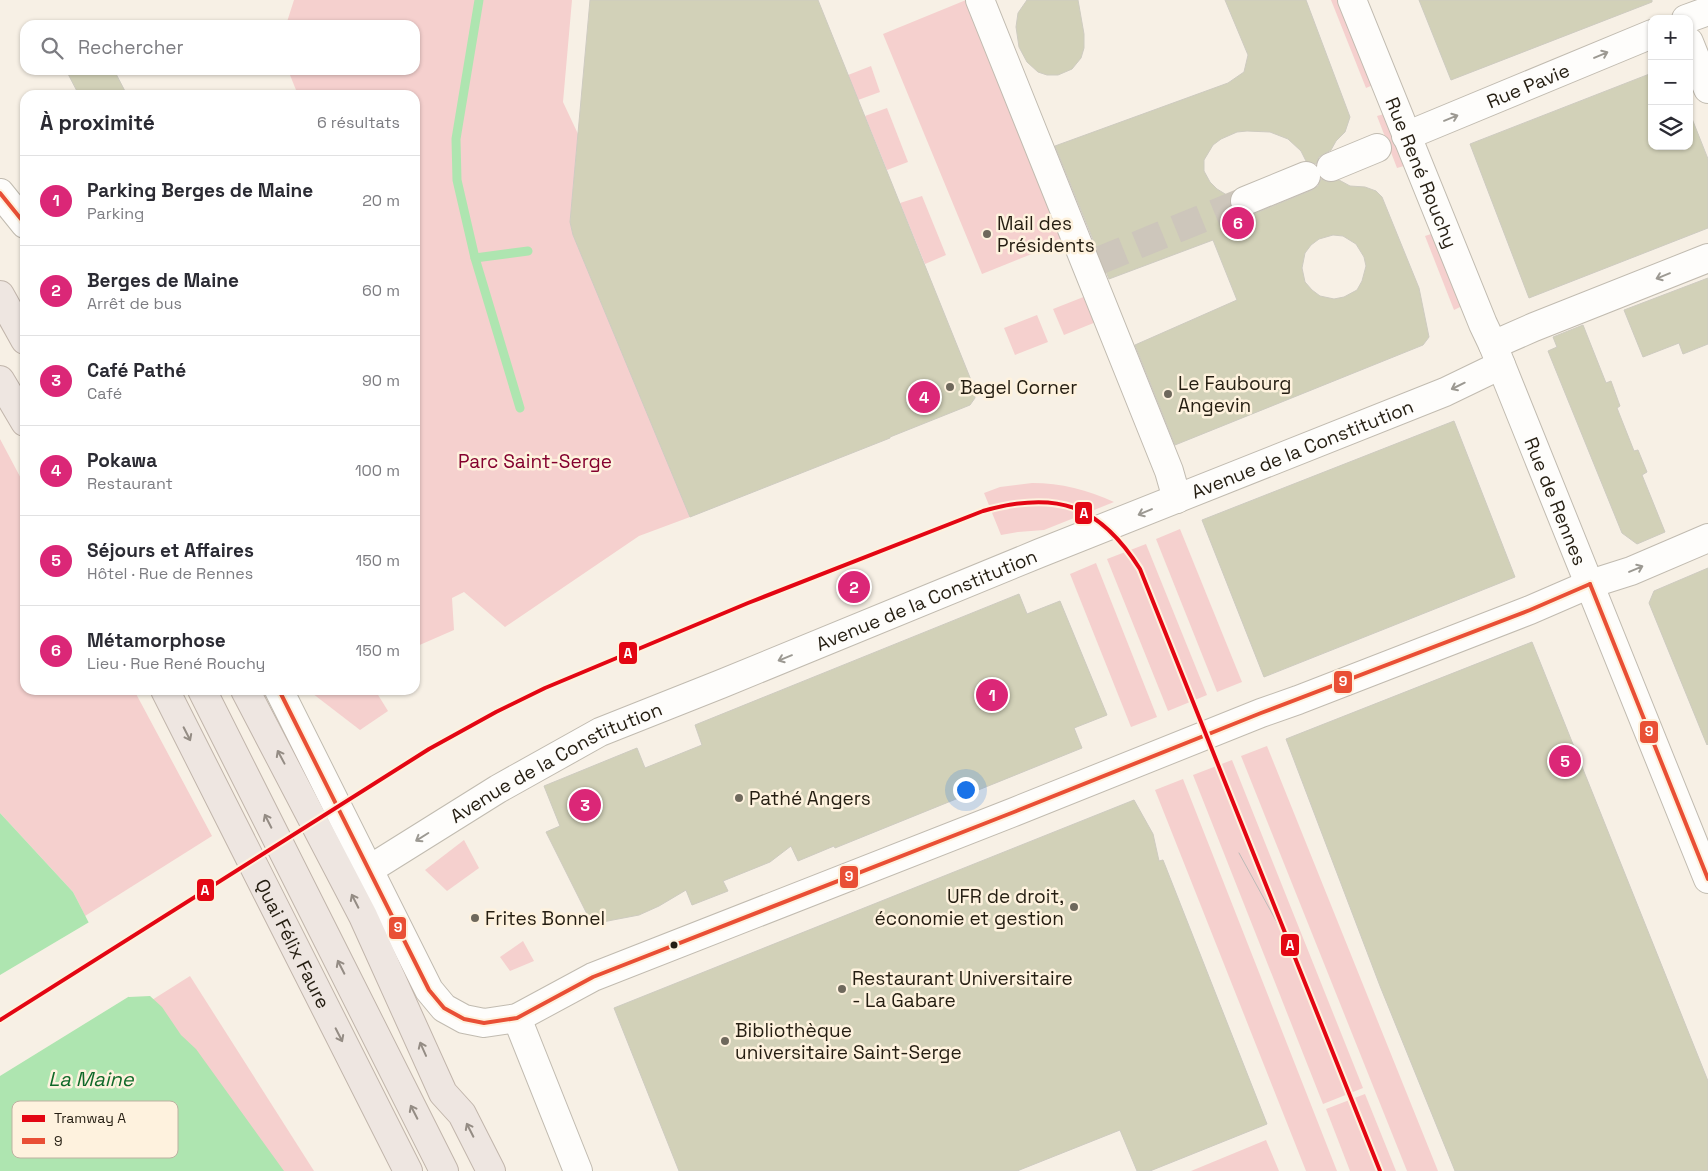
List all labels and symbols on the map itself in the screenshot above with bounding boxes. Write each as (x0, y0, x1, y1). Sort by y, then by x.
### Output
one-way arrow (1593, 50, 1608, 60)
street label: Rue Pavie (1483, 57, 1573, 114)
street label: Rue René Rouchy (1380, 93, 1463, 252)
one-way arrow (1443, 112, 1458, 122)
pin: 6 (1222, 204, 1254, 242)
place label: Mail des Présidents (997, 211, 1095, 258)
marker: Mail des Présidents (981, 228, 993, 240)
one-way arrow (1656, 272, 1671, 281)
place label: Le Faubourg Angevin (1178, 371, 1292, 418)
place label: Bagel Corner (960, 375, 1077, 400)
pin: 4 (908, 378, 940, 416)
marker: Bagel Corner (944, 381, 956, 393)
one-way arrow (1450, 381, 1465, 391)
marker: Le Faubourg Angevin (1162, 388, 1174, 400)
street label: Avenue de la Constitution (1188, 393, 1417, 504)
street label: Rue de Rennes (1519, 433, 1593, 569)
park label: Parc Saint-Serge (458, 449, 612, 474)
line badge: A (1074, 501, 1093, 525)
text: A (1080, 504, 1089, 522)
one-way arrow (1138, 508, 1153, 518)
street label: Avenue de la Constitution (812, 543, 1041, 656)
one-way arrow (1628, 564, 1643, 573)
pin: 2 (838, 568, 870, 606)
line badge: A (618, 641, 638, 665)
text: A (624, 644, 633, 662)
one-way arrow (777, 654, 793, 663)
line badge: 9 (1333, 670, 1353, 694)
text: 9 (1339, 672, 1347, 690)
pin: 1 (976, 676, 1008, 714)
street label: Avenue de la Constitution (445, 696, 666, 828)
line badge: 9 (1639, 720, 1659, 744)
text: 9 (1645, 722, 1653, 740)
one-way arrow (182, 726, 192, 741)
pin: 5 (1549, 742, 1581, 780)
one-way arrow (276, 750, 285, 765)
your location (953, 777, 979, 803)
pin: 3 (569, 786, 601, 824)
place label: Pathé Angers (749, 786, 871, 811)
marker: Pathé Angers (733, 792, 745, 804)
one-way arrow (263, 814, 273, 829)
one-way arrow (416, 832, 430, 842)
line badge: 9 (839, 865, 859, 889)
text: 9 (845, 867, 853, 885)
street label: Quai Félix Faure (250, 874, 336, 1013)
line badge: A (196, 878, 215, 902)
text: A (201, 881, 210, 899)
place label: UFR de droit, économie et gestion (875, 884, 1064, 931)
one-way arrow (350, 894, 359, 909)
marker: UFR de droit, économie et gestion (1068, 901, 1080, 913)
place label: Frites Bonnel (485, 906, 605, 931)
marker: Frites Bonnel (469, 912, 481, 924)
line badge: 9 (388, 916, 407, 940)
text: 9 (394, 918, 402, 936)
line badge: A (1280, 933, 1300, 957)
text: A (1286, 936, 1295, 954)
unlabelled marker (669, 940, 679, 950)
one-way arrow (336, 959, 346, 974)
place label: Restaurant Universitaire - La Gabare (852, 966, 1073, 1013)
marker: Restaurant Universitaire - La Gabare (836, 983, 848, 995)
place label: Bibliothèque universitaire Saint-Serge (735, 1018, 962, 1065)
one-way arrow (335, 1027, 344, 1042)
marker: Bibliothèque universitaire Saint-Serge (719, 1035, 731, 1047)
one-way arrow (417, 1042, 427, 1057)
water label: La Maine (48, 1066, 135, 1092)
legend (12, 1101, 178, 1158)
one-way arrow (409, 1105, 418, 1120)
text: Tramway A (54, 1109, 126, 1127)
one-way arrow (465, 1123, 474, 1138)
text: 9 (54, 1132, 63, 1150)

